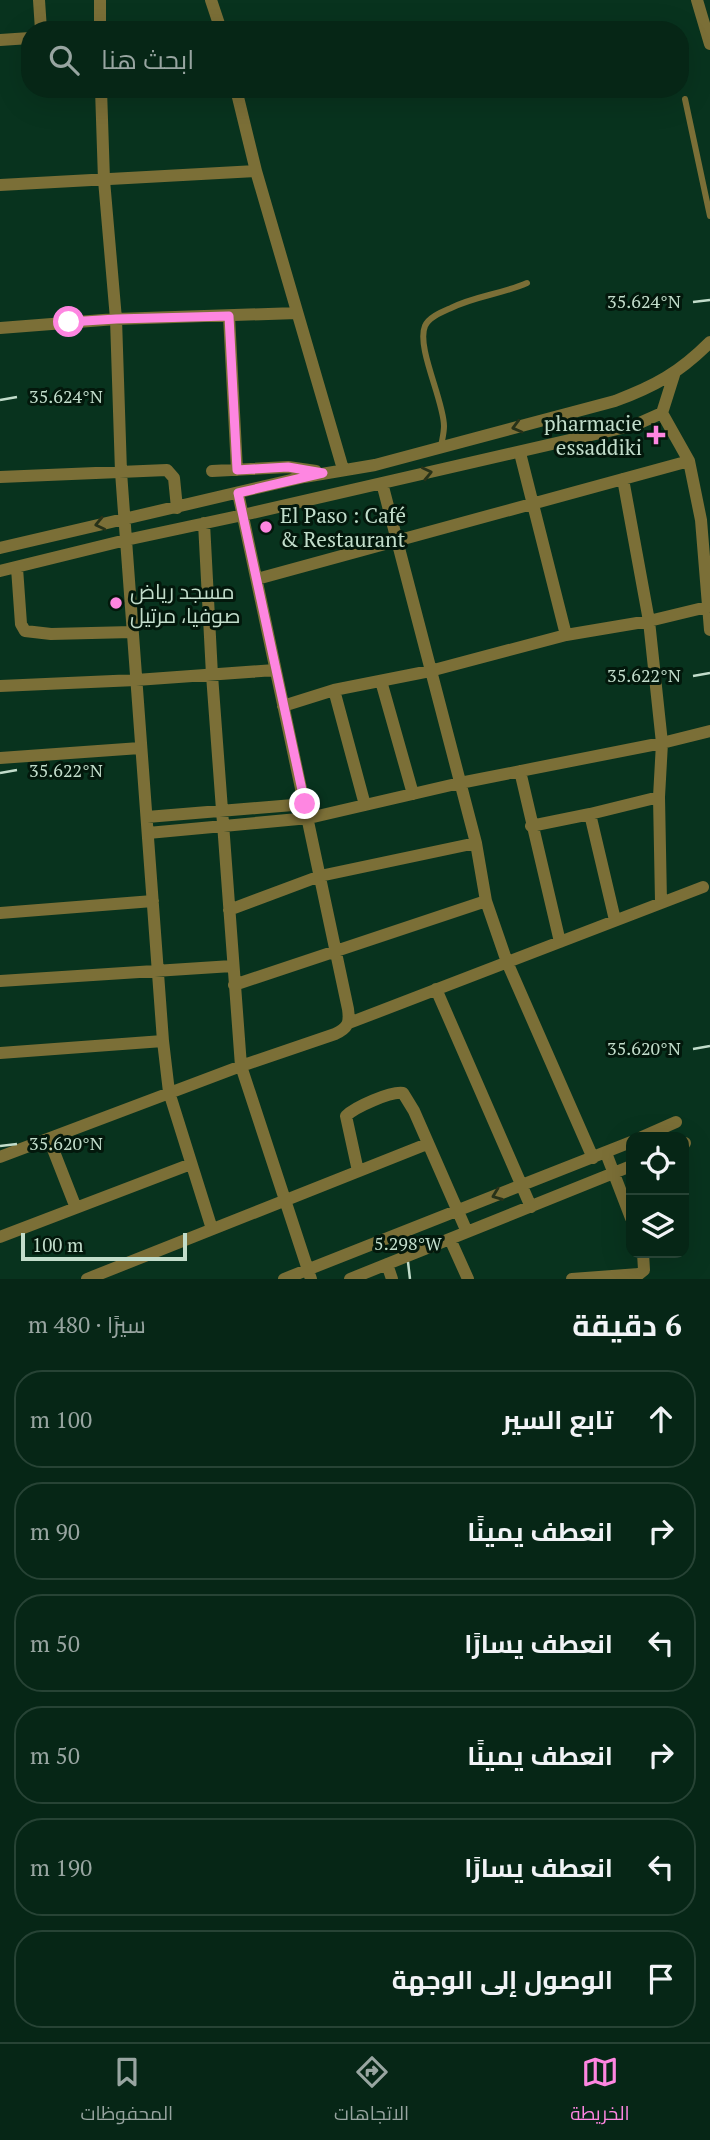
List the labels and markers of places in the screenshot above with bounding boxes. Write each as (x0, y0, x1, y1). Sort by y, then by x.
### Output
place label: pharmacie essaddiki (544, 409, 642, 461)
marker: pharmacie essaddiki (648, 427, 664, 443)
place label: El Paso : Café & Restaurant (280, 501, 406, 553)
marker: El Paso : Café & Restaurant (258, 519, 274, 535)
place label: مسجد رياض صوفيا، مرتیل (130, 577, 241, 629)
marker: مسجد رياض صوفيا، مرتیل (108, 595, 124, 611)

